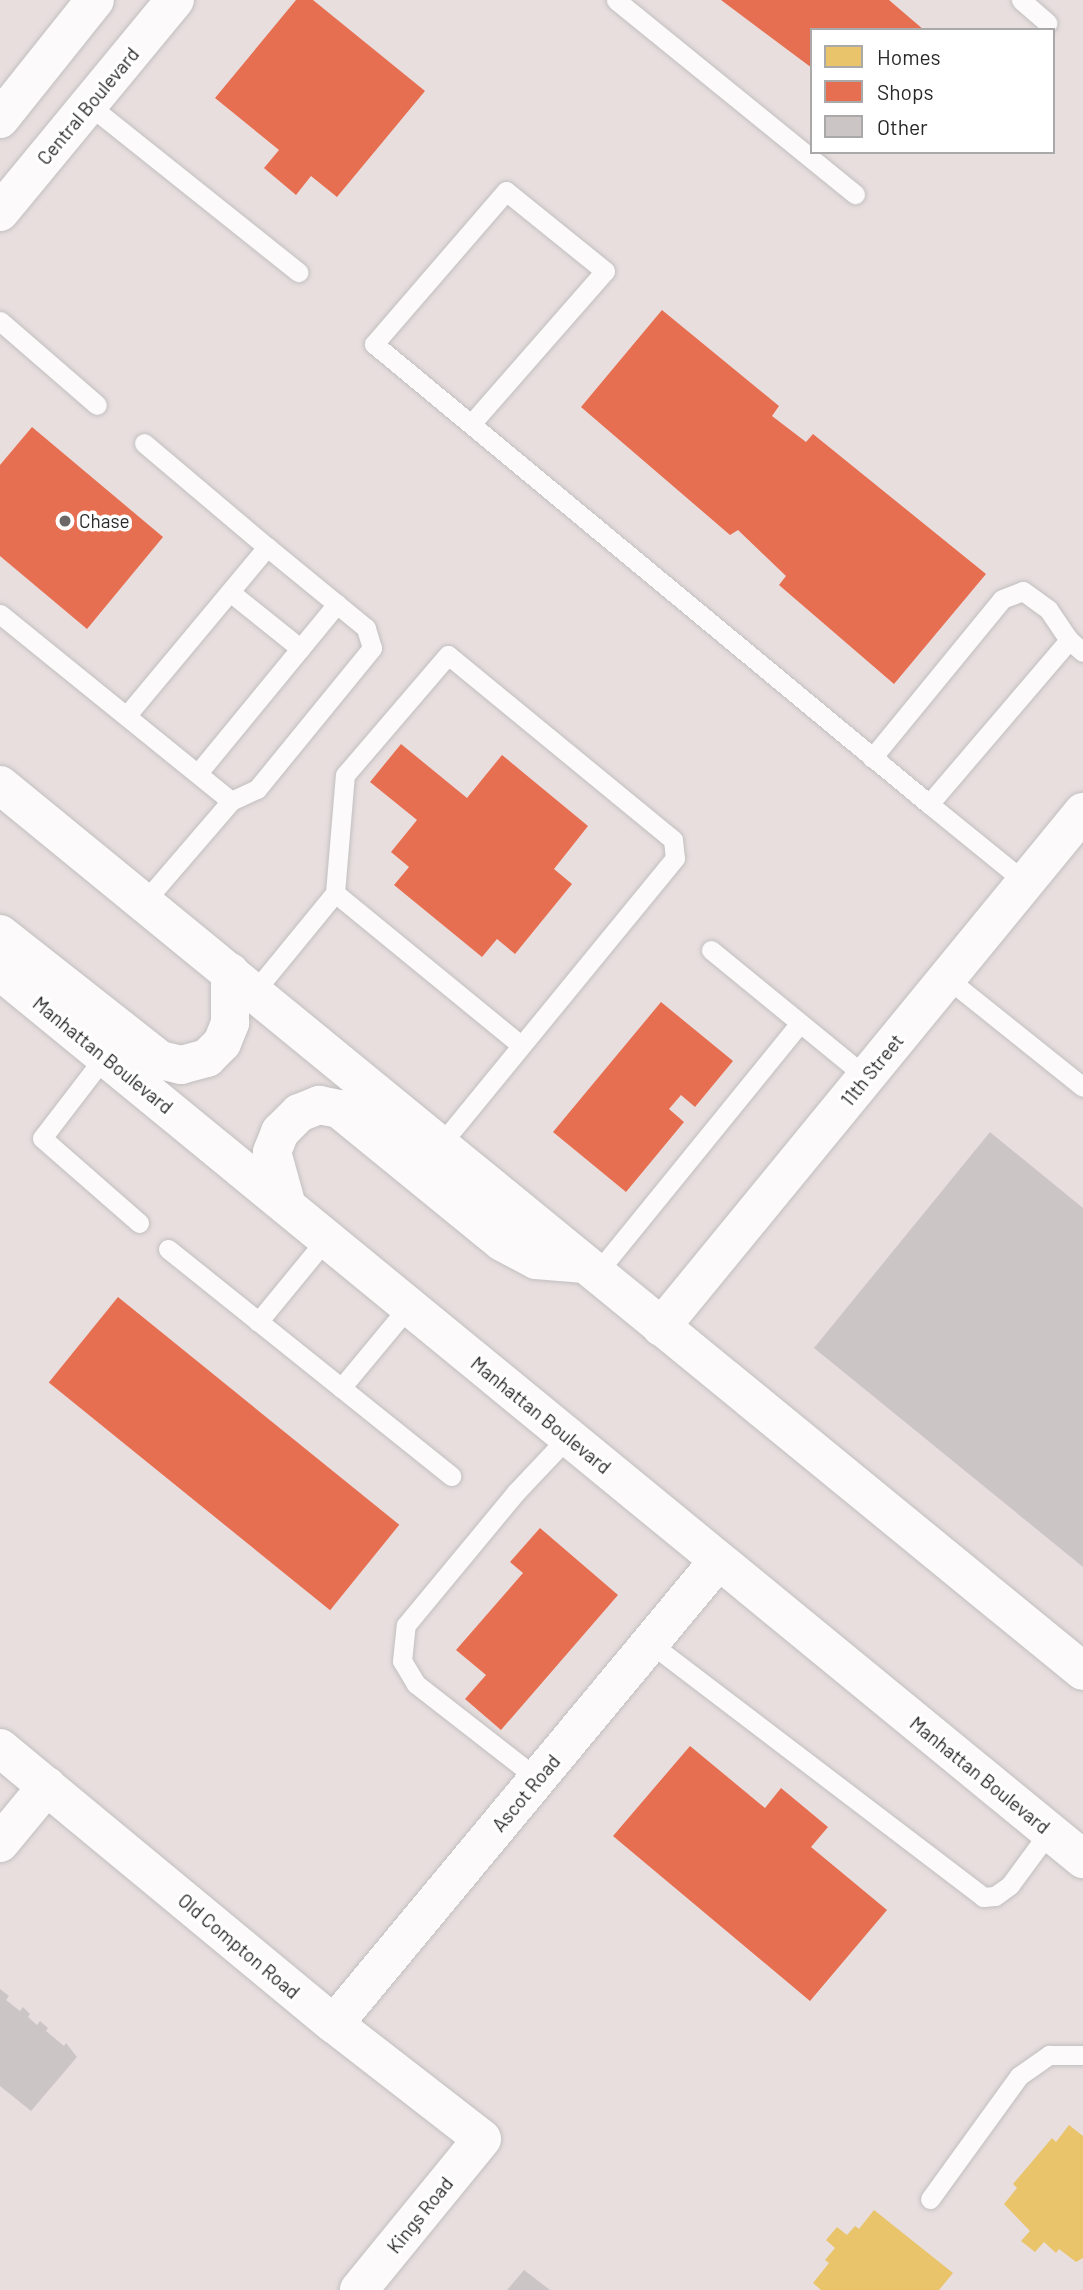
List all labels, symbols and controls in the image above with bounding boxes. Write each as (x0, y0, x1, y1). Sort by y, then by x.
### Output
legend (810, 28, 1055, 154)
street label: Central Boulevard (32, 43, 144, 169)
text: Homes (877, 44, 941, 69)
text: Shops (877, 79, 934, 104)
text: Other (877, 114, 928, 139)
place label: Chase (79, 510, 130, 532)
marker: Chase (57, 513, 73, 529)
street label: Manhattan Boulevard (28, 992, 178, 1118)
street label: 11th Street (836, 1029, 908, 1111)
street label: Manhattan Boulevard (466, 1352, 616, 1478)
street label: Manhattan Boulevard (905, 1712, 1055, 1838)
street label: Ascot Road (487, 1750, 565, 1836)
street label: Old Compton Road (174, 1889, 304, 2003)
street label: Kings Road (382, 2172, 458, 2258)

